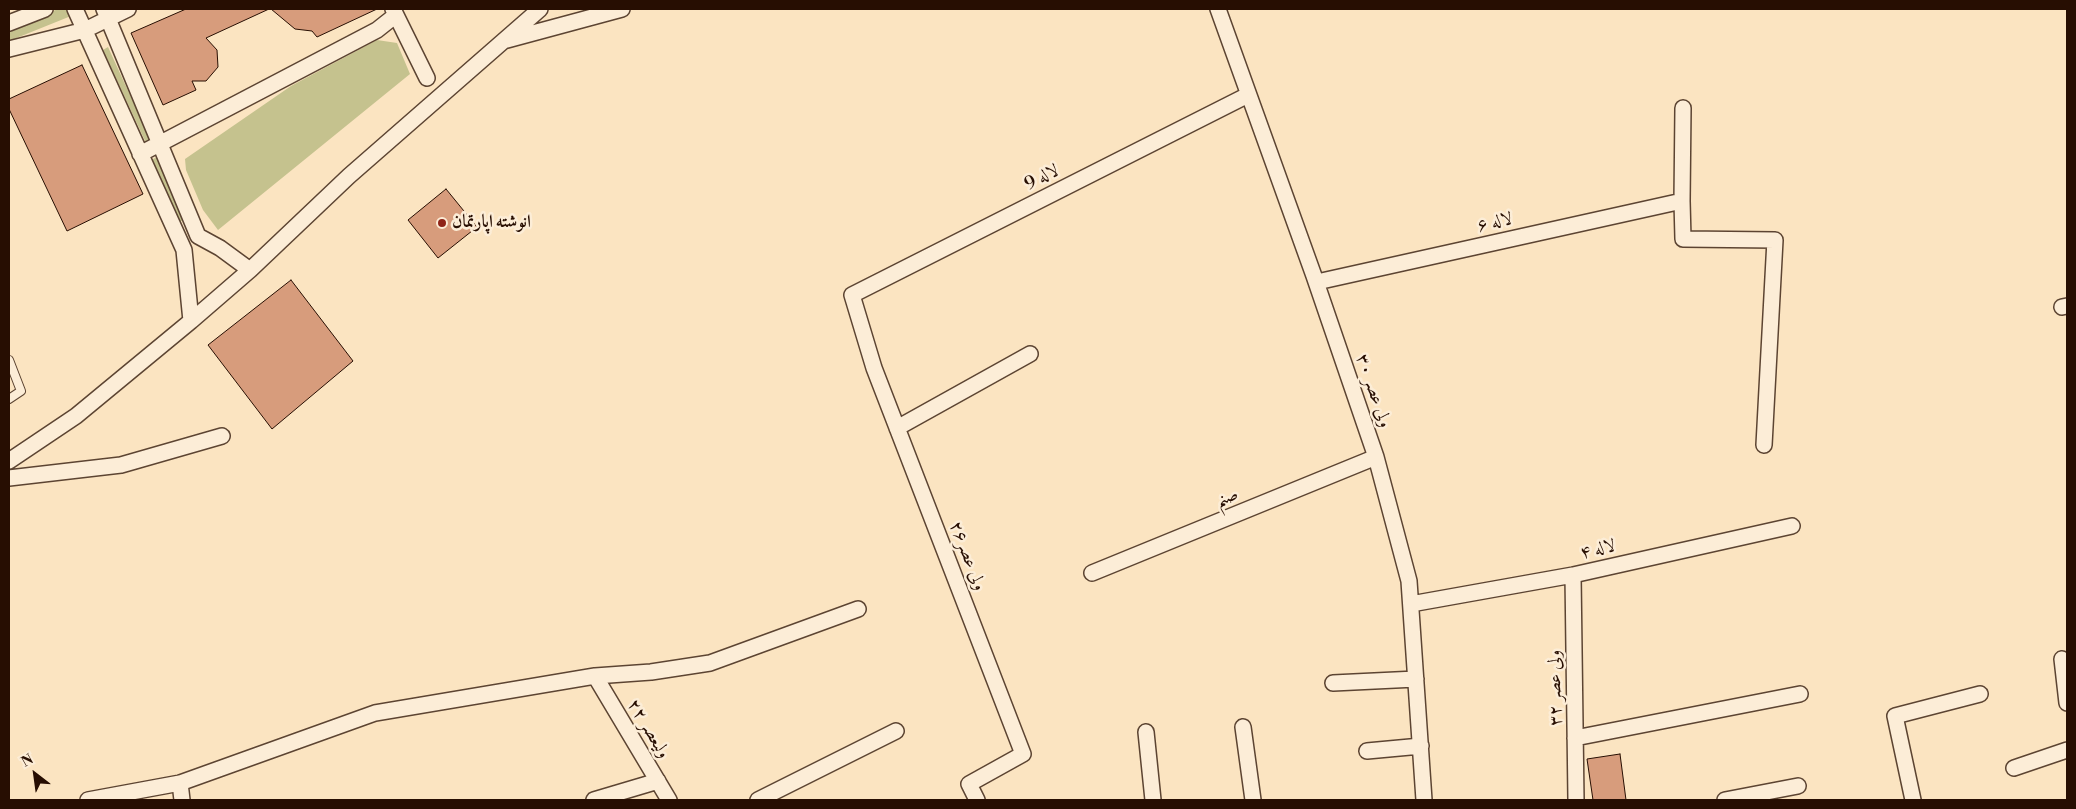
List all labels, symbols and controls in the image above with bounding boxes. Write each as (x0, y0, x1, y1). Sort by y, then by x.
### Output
street label: لاله 9 (1021, 160, 1063, 196)
street label: لاله ۶ (1475, 208, 1515, 238)
place label: انوشته اپارتمان (452, 212, 531, 234)
marker: انوشته اپارتمان (436, 217, 448, 229)
street label: ولی عصر ۳۰ (1350, 351, 1396, 431)
street label: صنم (1212, 484, 1242, 512)
street label: ولی عصر۲۶ (944, 518, 990, 594)
street label: لاله ۴ (1578, 535, 1618, 565)
street label: ولی عصر ۳۲ (1545, 650, 1567, 726)
street label: ولیعصر ۲۲ (622, 695, 674, 763)
north arrow (10, 749, 60, 799)
text: N (18, 750, 37, 772)

